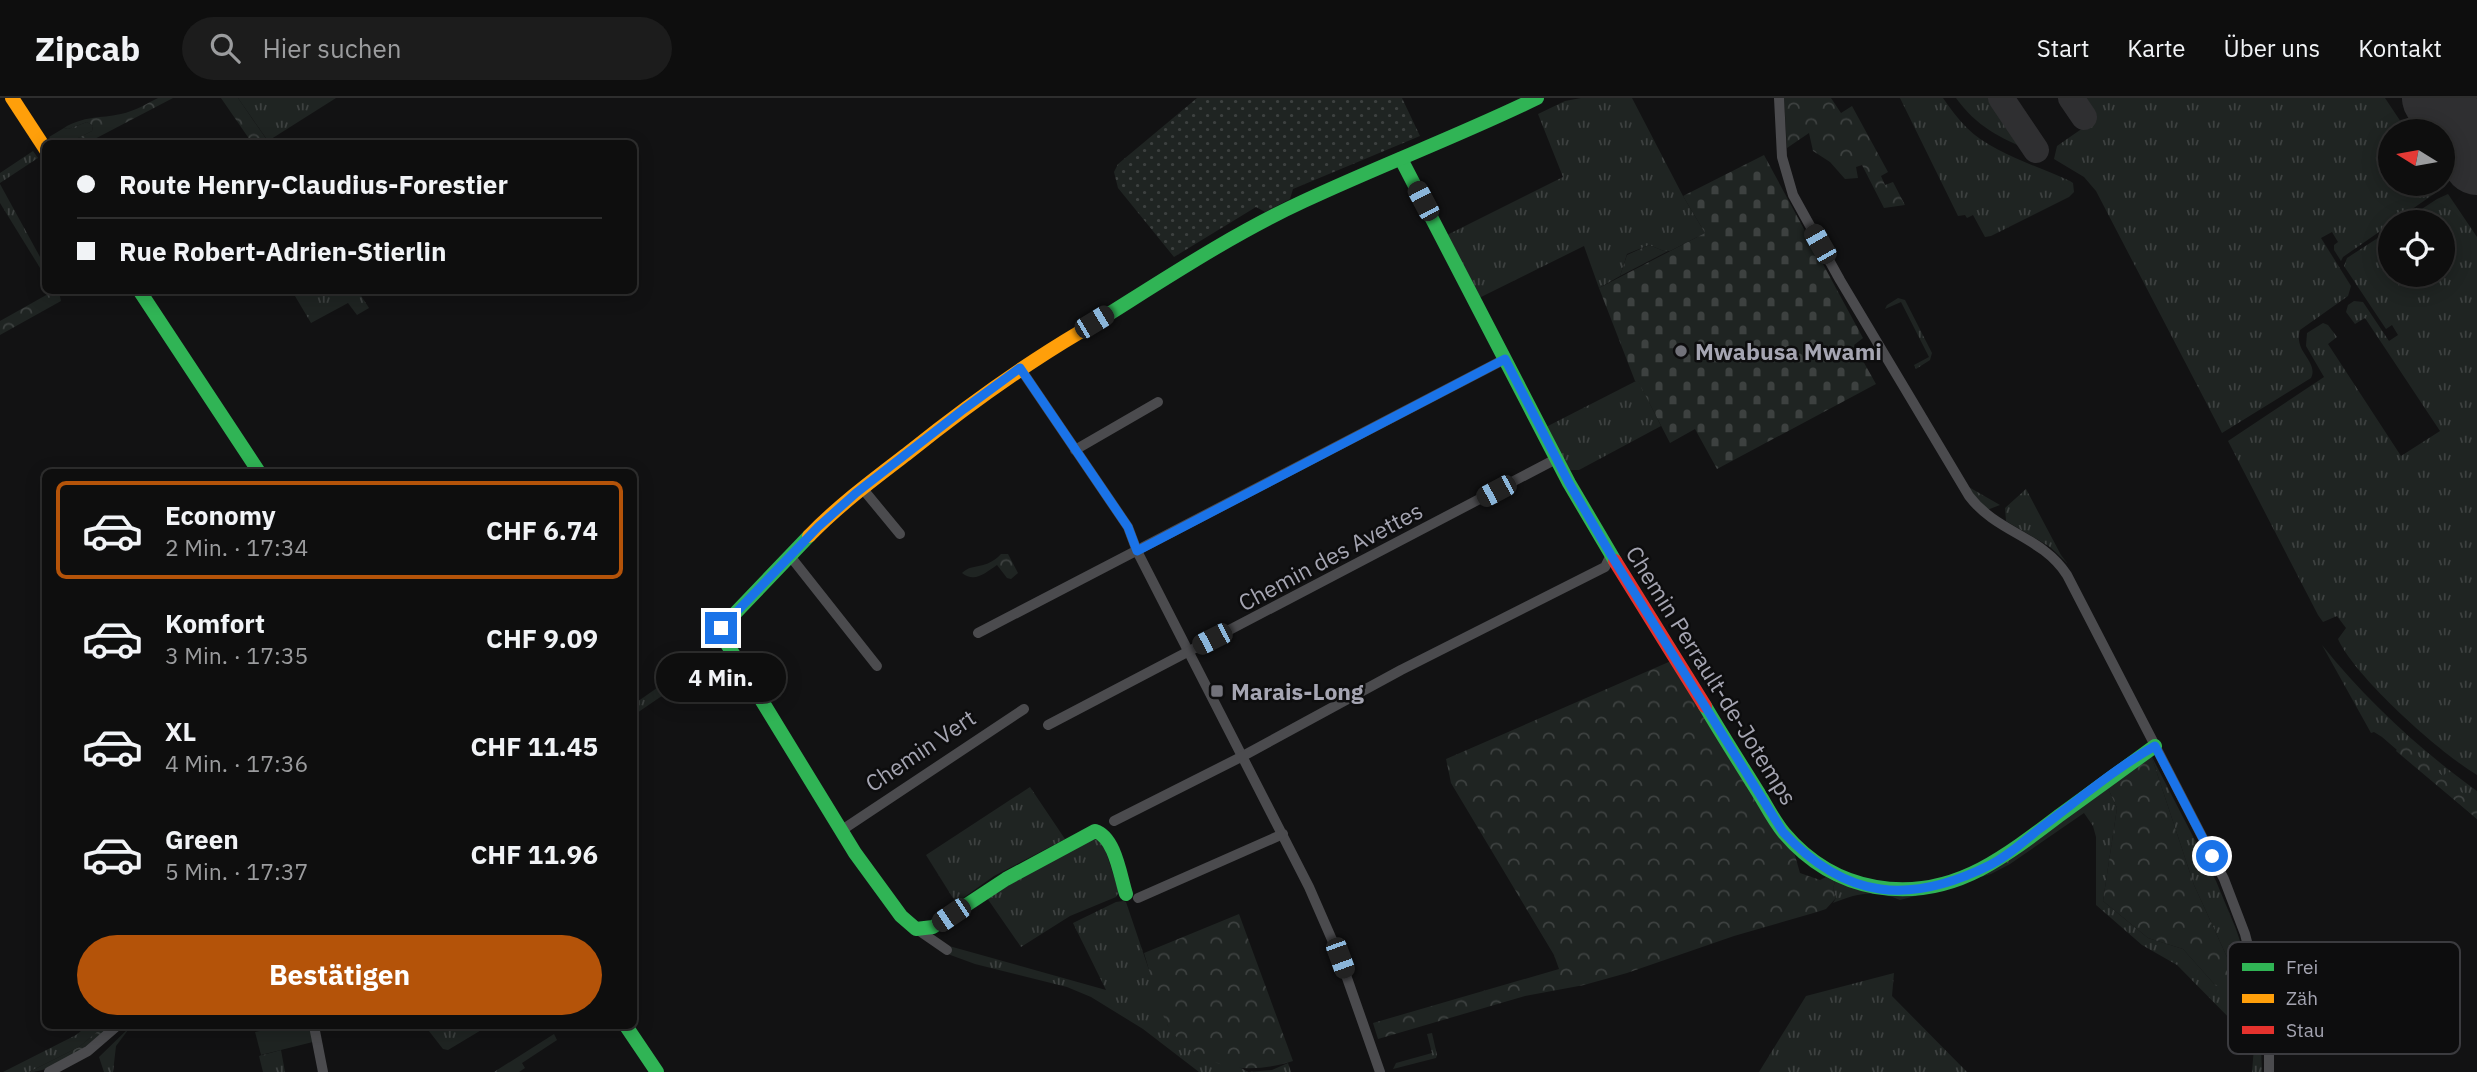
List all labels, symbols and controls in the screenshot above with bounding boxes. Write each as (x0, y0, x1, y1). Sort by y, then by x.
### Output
search box (182, 17, 672, 80)
text: Zipcab (35, 27, 140, 70)
icon: search (206, 29, 244, 67)
text: Hier suchen (262, 31, 402, 65)
text: Start (2037, 32, 2089, 64)
text: Karte (2127, 32, 2185, 64)
text: Über uns (2223, 32, 2320, 64)
text: Kontakt (2358, 32, 2442, 64)
north arrow (2378, 119, 2455, 196)
map controls (2378, 119, 2455, 287)
text: Route Henry-Claudius-Forestier (119, 167, 508, 201)
car (1404, 178, 1443, 224)
button: locate (2378, 210, 2455, 287)
car (1801, 221, 1840, 267)
text: Rue Robert-Adrien-Stierlin (119, 234, 446, 268)
car (1071, 302, 1118, 342)
place label: Mwabusa Mwami (1695, 336, 1882, 366)
marker: Mwabusa Mwami (1673, 343, 1689, 359)
car (1473, 472, 1520, 510)
street label: Chemin des Avettes (1233, 495, 1427, 617)
text: Economy (165, 498, 276, 532)
icon: car (81, 499, 144, 562)
text: CHF 6.74 (486, 513, 598, 547)
text: 2 Min. · 17:34 (165, 532, 308, 562)
street label: Chemin Perrault-de-Jotemps (1620, 540, 1804, 810)
text: Komfort (165, 606, 265, 640)
icon: car (81, 607, 144, 670)
route end (705, 612, 737, 644)
car (1189, 620, 1236, 658)
text: CHF 9.09 (486, 621, 598, 655)
text: 3 Min. · 17:35 (165, 640, 308, 670)
callout: 4 Min. (656, 652, 786, 702)
text: 4 Min. (688, 662, 754, 692)
place label: Marais-Long (1231, 676, 1364, 706)
marker: Marais-Long (1209, 683, 1225, 699)
street label: Chemin Vert (859, 702, 981, 798)
text: XL (165, 714, 196, 748)
icon: car (81, 715, 144, 778)
text: CHF 11.45 (470, 729, 598, 763)
text: 4 Min. · 17:36 (165, 748, 308, 778)
text: Green (165, 822, 239, 856)
icon: car (81, 823, 144, 886)
text: CHF 11.96 (470, 837, 598, 871)
route start (2196, 840, 2228, 872)
text: 5 Min. · 17:37 (165, 856, 308, 886)
car (928, 895, 975, 935)
button: Bestätigen (77, 935, 602, 1015)
car (1323, 935, 1358, 981)
legend (2228, 942, 2460, 1054)
text: Frei (2286, 955, 2318, 979)
text: Zäh (2286, 986, 2318, 1010)
text: Stau (2286, 1018, 2325, 1042)

